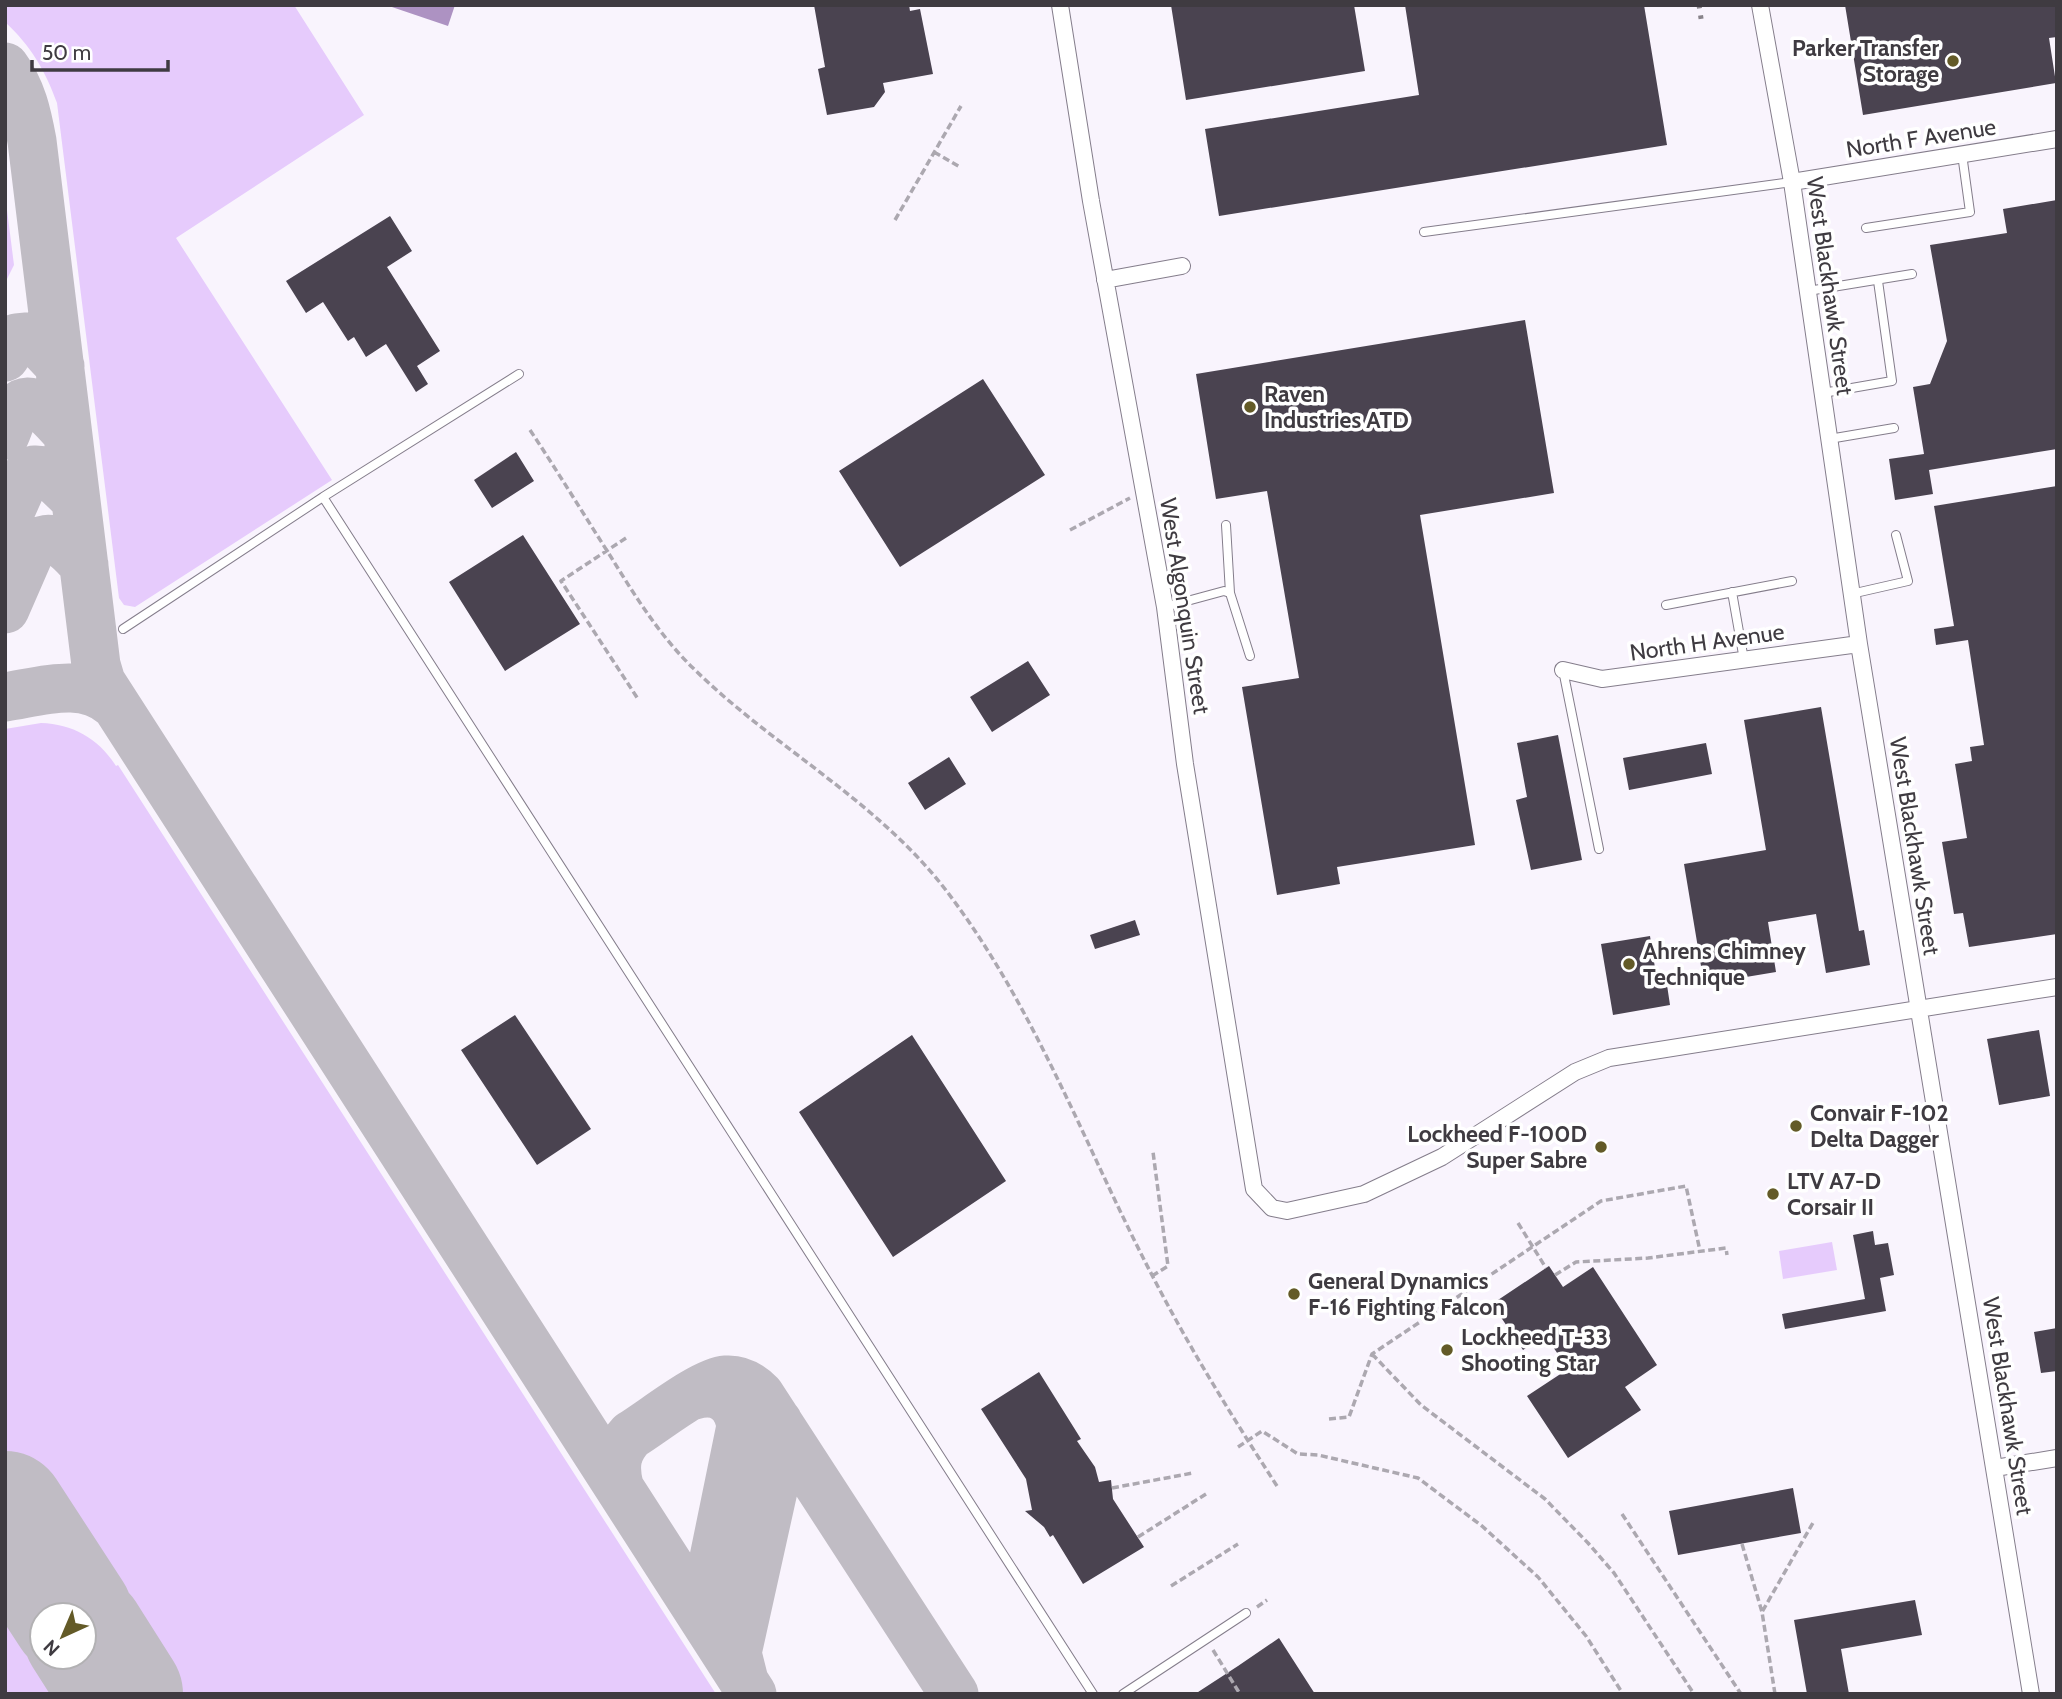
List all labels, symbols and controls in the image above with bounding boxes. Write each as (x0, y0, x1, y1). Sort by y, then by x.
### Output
scale bar (32, 28, 168, 72)
place label: Parker Transfer Storage (1792, 34, 1939, 88)
text: 50 m (42, 40, 91, 65)
marker: Parker Transfer Storage (1945, 53, 1961, 69)
street label: North F Avenue (1844, 112, 1998, 164)
street label: West Blackhawk Street (1801, 175, 1859, 397)
place label: Raven Industries ATD (1264, 380, 1409, 434)
marker: Raven Industries ATD (1242, 399, 1258, 415)
street label: West Algonquin Street (1154, 496, 1216, 716)
street label: North H Avenue (1628, 617, 1786, 667)
street label: West Blackhawk Street (1884, 735, 1946, 957)
place label: Ahrens Chimney Technique (1643, 937, 1806, 991)
marker: Ahrens Chimney Technique (1621, 956, 1637, 972)
place label: Convair F-102 Delta Dagger (1810, 1099, 1949, 1153)
marker: Convair F-102 Delta Dagger (1788, 1118, 1804, 1134)
place label: Lockheed F-100D Super Sabre (1407, 1120, 1587, 1174)
marker: Lockheed F-100D Super Sabre (1593, 1139, 1609, 1155)
place label: LTV A7-D Corsair II (1787, 1167, 1881, 1221)
marker: LTV A7-D Corsair II (1765, 1186, 1781, 1202)
place label: General Dynamics F-16 Fighting Falcon (1308, 1267, 1505, 1321)
marker: General Dynamics F-16 Fighting Falcon (1286, 1286, 1302, 1302)
street label: West Blackhawk Street (1977, 1295, 2039, 1517)
place label: Lockheed T-33 Shooting Star (1461, 1323, 1608, 1377)
marker: Lockheed T-33 Shooting Star (1439, 1342, 1455, 1358)
north arrow (28, 1601, 98, 1671)
text: N (39, 1635, 64, 1661)

